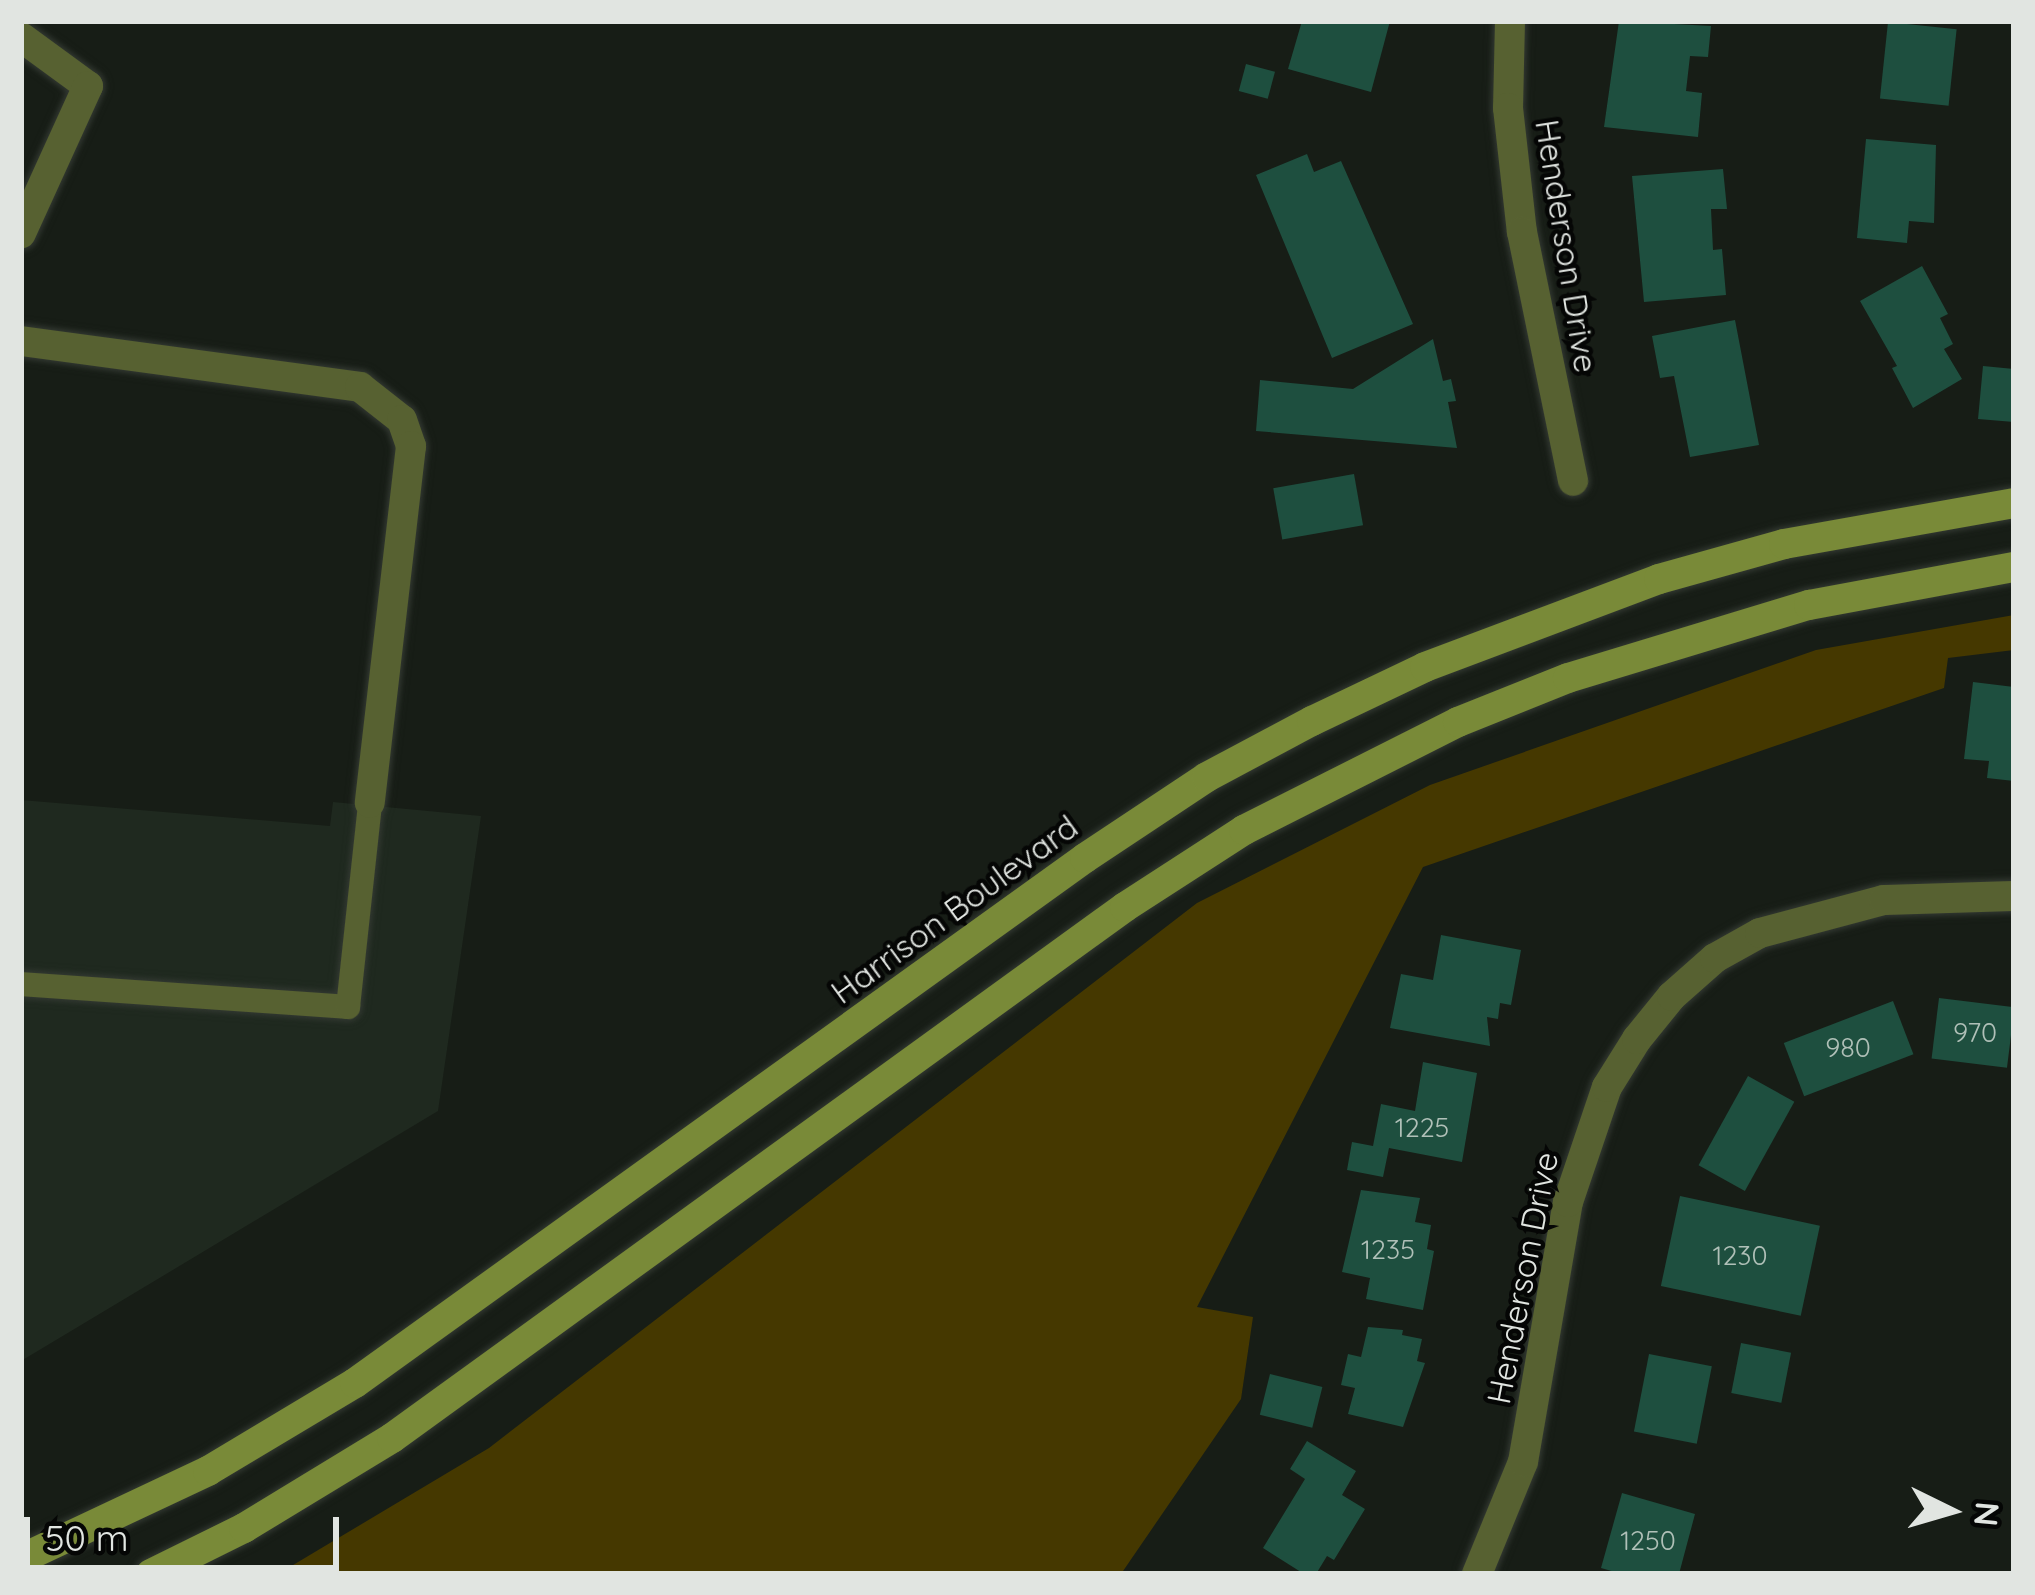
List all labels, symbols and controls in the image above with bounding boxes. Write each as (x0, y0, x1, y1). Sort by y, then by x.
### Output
street label: Henderson Drive (1527, 117, 1607, 375)
street label: Harrison Boulevard (823, 806, 1085, 1012)
house number: 970 (1953, 1017, 1997, 1049)
house number: 980 (1825, 1032, 1871, 1064)
house number: 1225 (1395, 1112, 1449, 1144)
street label: Henderson Drive (1478, 1149, 1566, 1407)
house number: 1235 (1361, 1234, 1415, 1266)
house number: 1230 (1712, 1240, 1768, 1272)
north arrow (1891, 1451, 2011, 1571)
scale bar (30, 1493, 345, 1567)
text: N (1966, 1500, 2009, 1528)
text: 50 m (45, 1515, 129, 1560)
house number: 1250 (1620, 1525, 1676, 1557)

